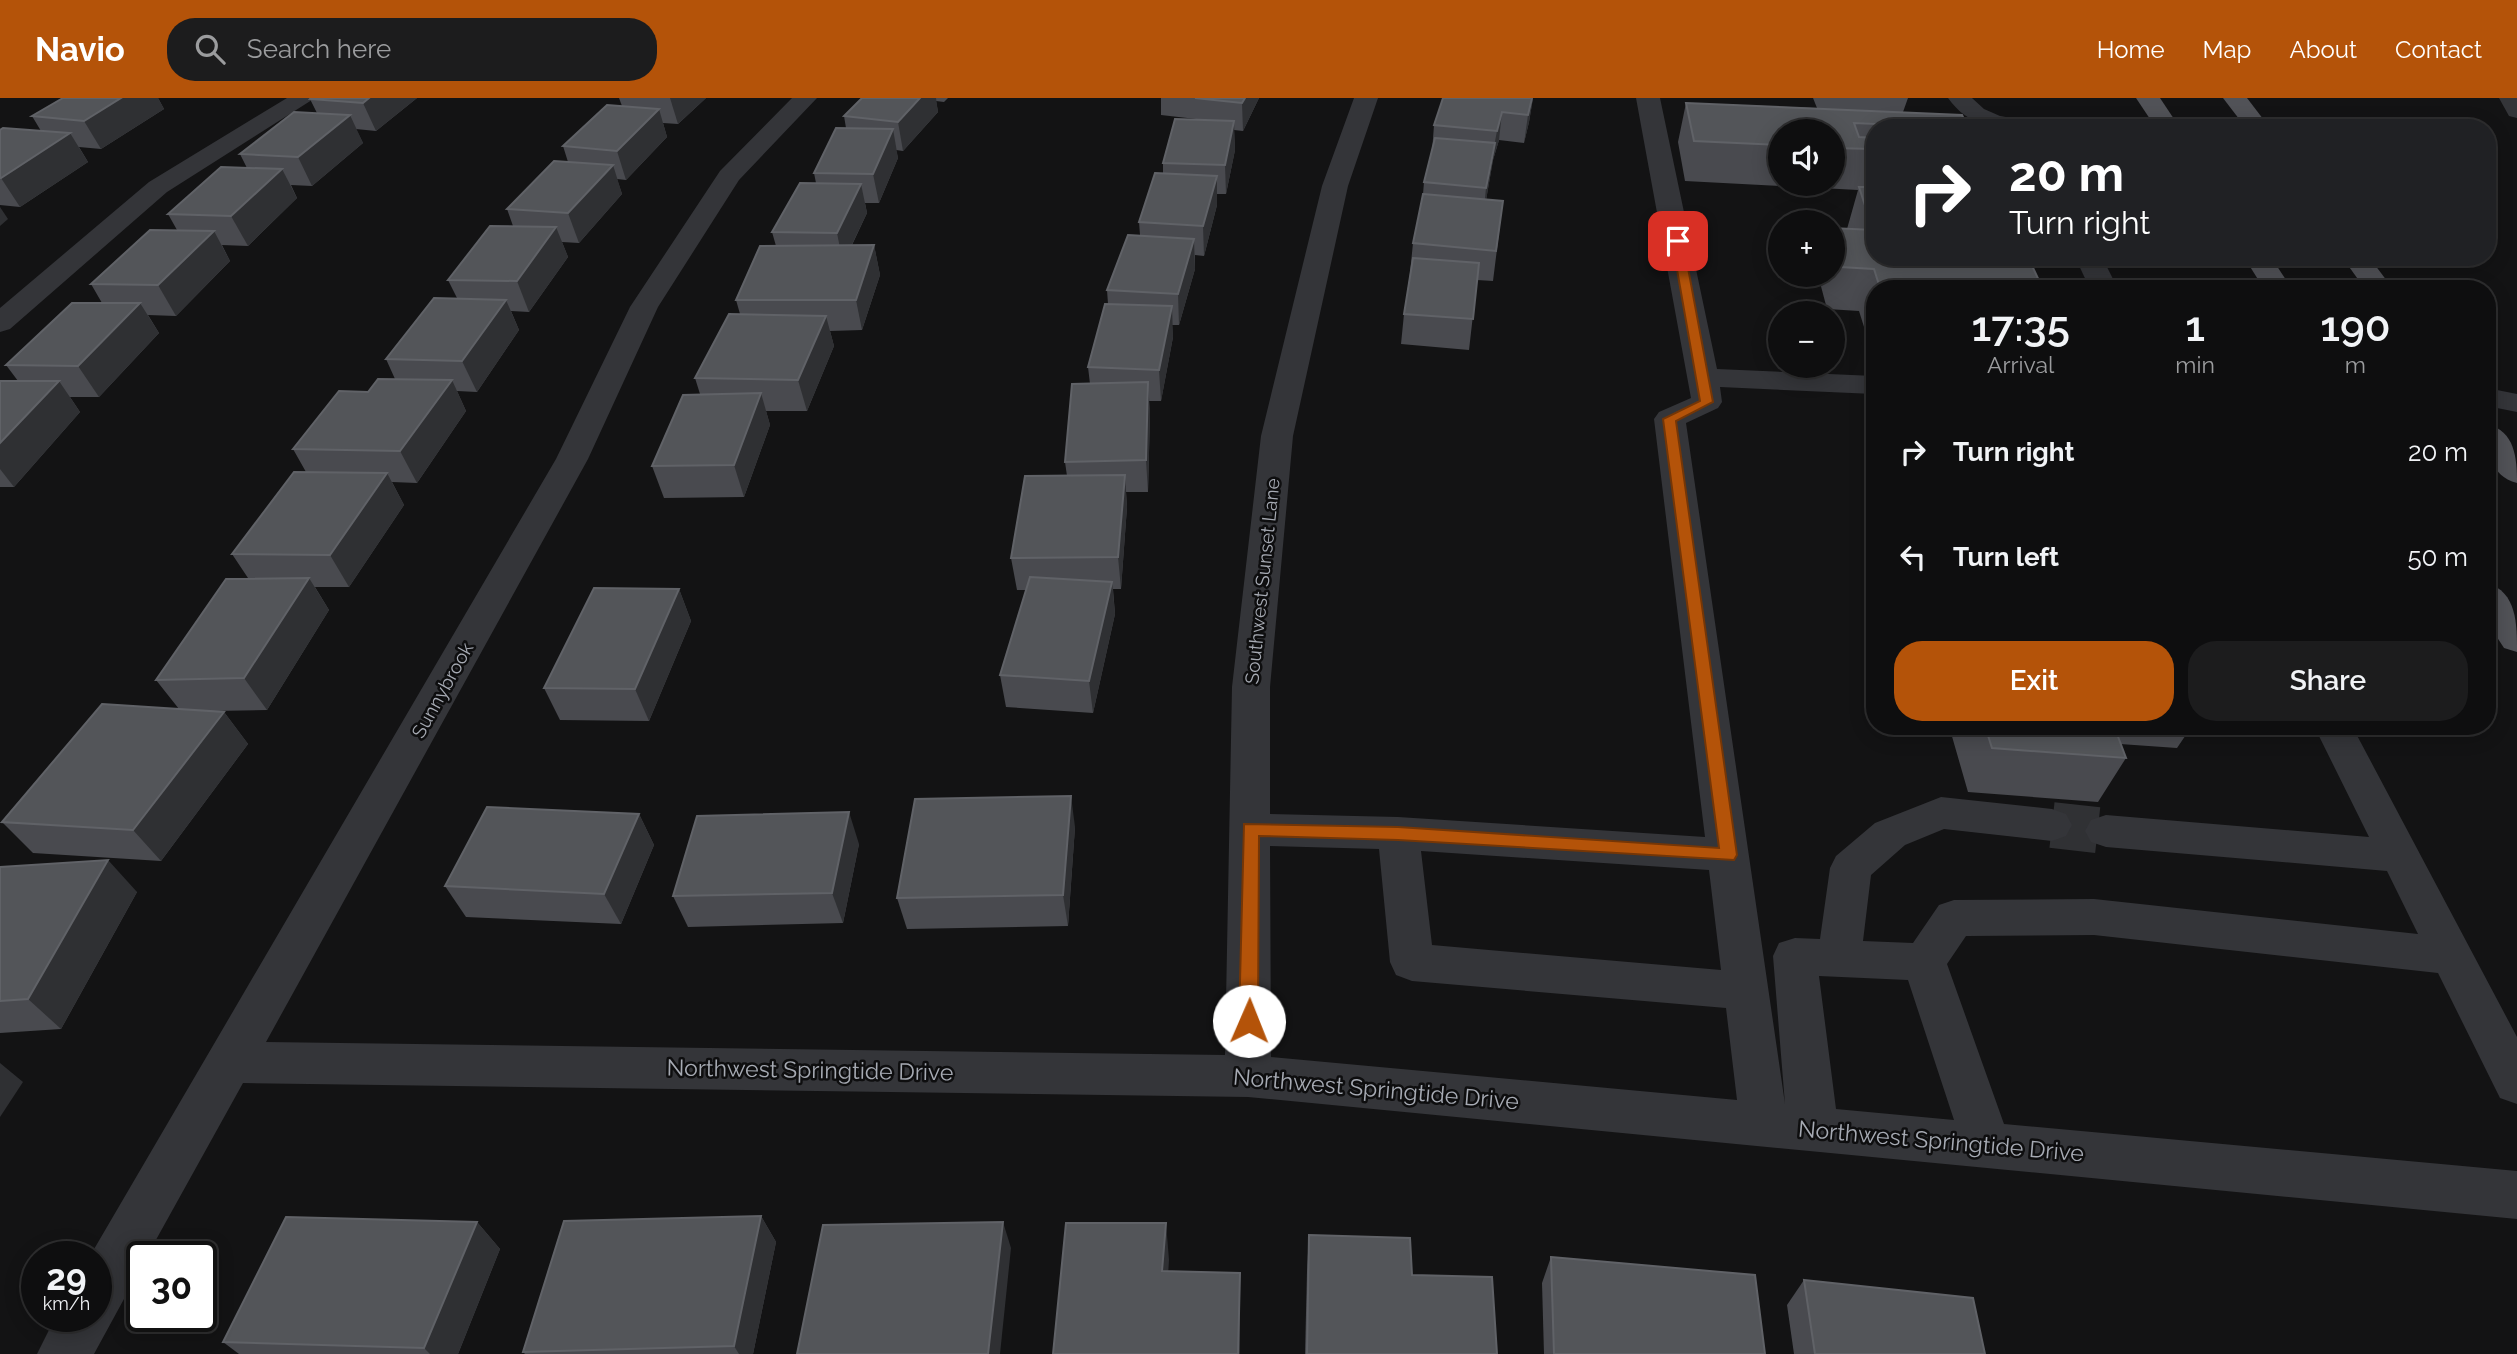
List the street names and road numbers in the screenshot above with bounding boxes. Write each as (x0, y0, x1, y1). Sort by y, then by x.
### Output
street label: Southwest Sunset Lane (1240, 477, 1284, 685)
street label: Sunnybrook (407, 638, 477, 742)
street label: Northwest Springtide Drive (666, 1053, 954, 1086)
street label: Northwest Springtide Drive (1232, 1063, 1520, 1114)
street label: Northwest Springtide Drive (1797, 1115, 2085, 1166)

